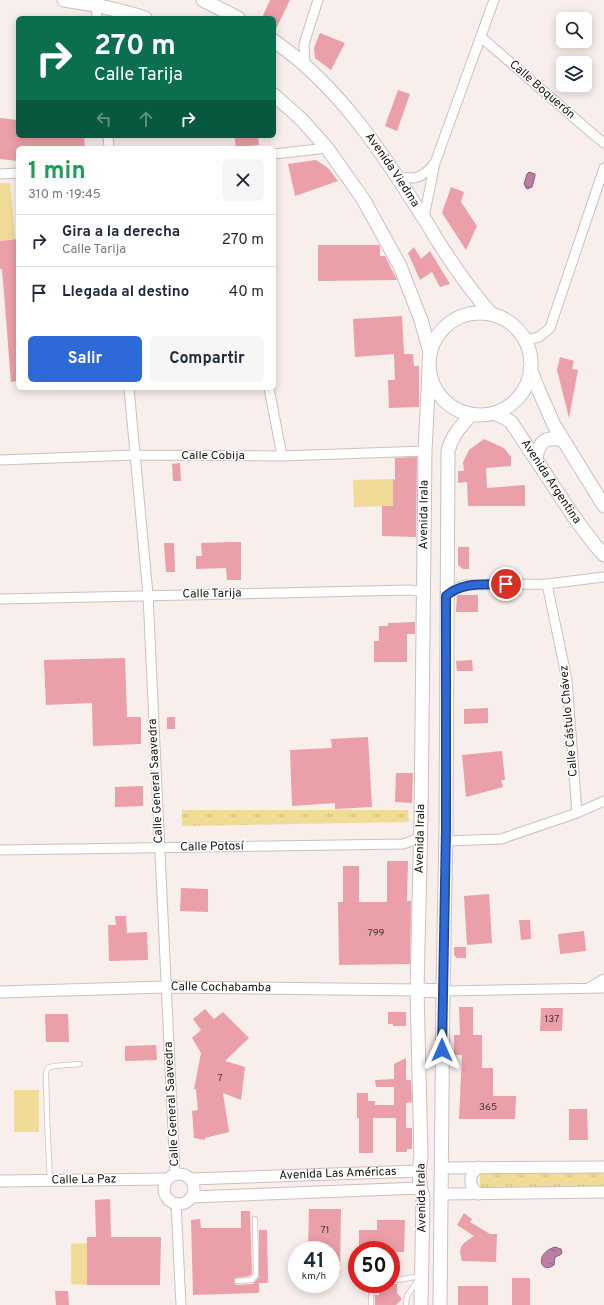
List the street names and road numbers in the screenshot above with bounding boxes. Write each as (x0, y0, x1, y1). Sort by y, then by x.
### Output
street label: Calle Boquerón (506, 57, 578, 123)
street label: Avenida Viedma (361, 130, 423, 210)
street label: Avenida Argentina (517, 436, 585, 527)
street label: Calle Cobija (181, 448, 245, 464)
street label: Avenida Irala (416, 480, 433, 549)
street label: Calle Tarija (182, 585, 242, 603)
street label: Calle Cástulo Chávez (556, 665, 582, 777)
street label: Calle General Saavedra (145, 718, 167, 844)
street label: Avenida Irala (412, 804, 429, 874)
street label: Calle Potosí (180, 838, 245, 856)
street label: Calle Cochabamba (171, 979, 271, 996)
street label: Calle General Saavedra (161, 1041, 183, 1167)
street label: Avenida Irala (413, 1163, 431, 1233)
street label: Avenida Las Américas (279, 1164, 397, 1184)
street label: Calle La Paz (51, 1171, 117, 1189)

